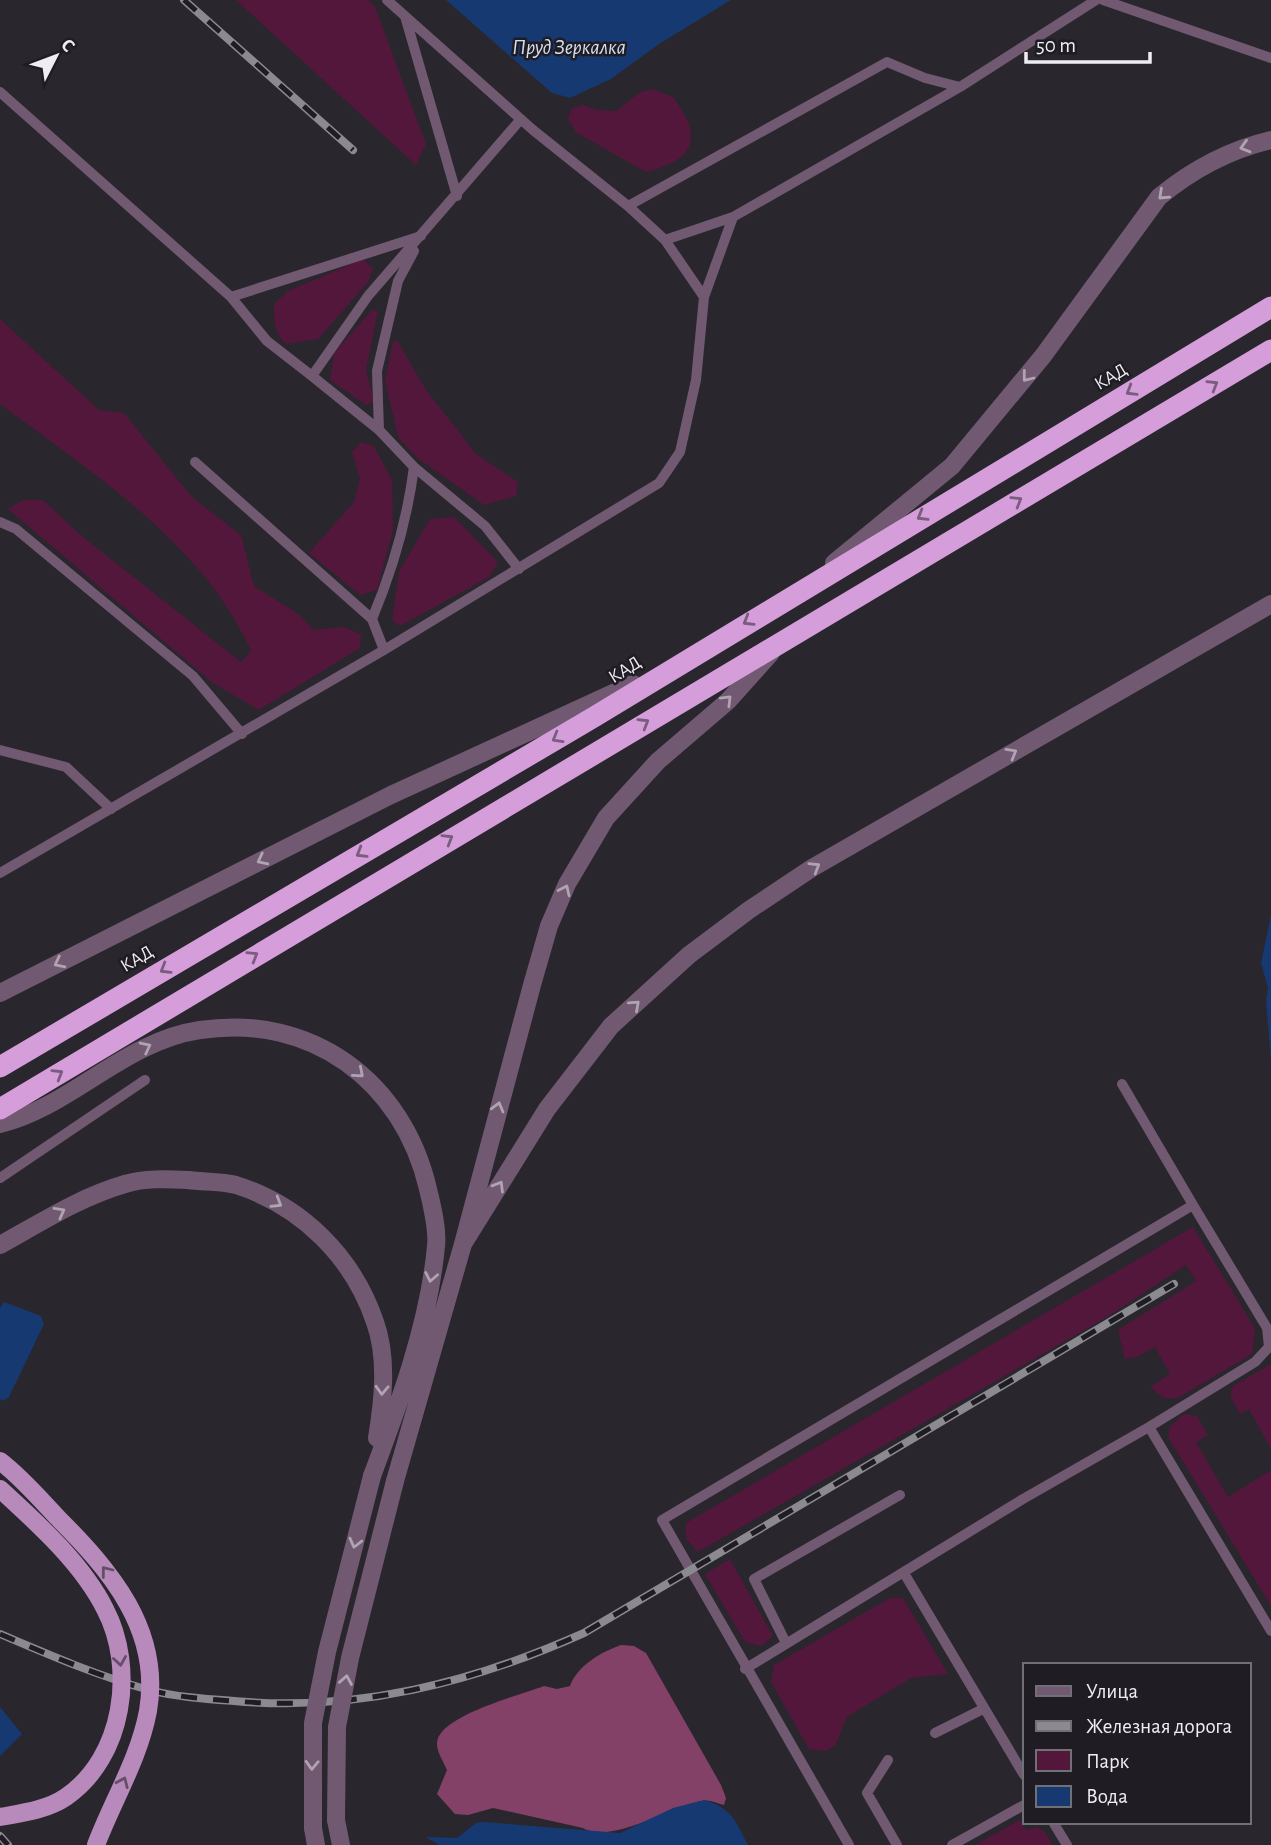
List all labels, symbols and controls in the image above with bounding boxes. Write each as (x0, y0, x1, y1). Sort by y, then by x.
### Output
north arrow (21, 21, 91, 91)
scale bar (1026, 21, 1150, 65)
text: С (57, 35, 78, 56)
text: 50 m (1036, 35, 1076, 56)
water label: Пруд Зеркалка (512, 37, 626, 59)
one-way arrow (1239, 139, 1251, 154)
one-way arrow (1158, 186, 1171, 199)
street label: КАД (1091, 360, 1131, 394)
one-way arrow (1023, 369, 1036, 381)
one-way arrow (1205, 380, 1218, 393)
one-way arrow (1125, 383, 1138, 396)
one-way arrow (1010, 497, 1023, 510)
one-way arrow (917, 508, 930, 521)
one-way arrow (743, 612, 756, 625)
street label: КАД (605, 653, 645, 687)
one-way arrow (719, 696, 732, 709)
one-way arrow (637, 719, 650, 732)
one-way arrow (552, 730, 564, 743)
one-way arrow (1004, 748, 1017, 761)
one-way arrow (441, 835, 454, 848)
one-way arrow (355, 845, 368, 858)
one-way arrow (256, 852, 269, 866)
one-way arrow (807, 862, 820, 875)
one-way arrow (557, 885, 571, 897)
street label: КАД (117, 942, 157, 976)
one-way arrow (246, 952, 259, 965)
one-way arrow (54, 955, 66, 969)
one-way arrow (159, 961, 172, 974)
one-way arrow (626, 1000, 639, 1013)
one-way arrow (139, 1041, 151, 1055)
one-way arrow (351, 1065, 364, 1077)
one-way arrow (51, 1069, 64, 1082)
one-way arrow (490, 1101, 504, 1113)
one-way arrow (490, 1181, 503, 1194)
one-way arrow (269, 1195, 282, 1208)
one-way arrow (53, 1207, 65, 1221)
one-way arrow (424, 1271, 439, 1283)
one-way arrow (374, 1385, 389, 1396)
one-way arrow (349, 1536, 363, 1548)
one-way arrow (101, 1566, 114, 1578)
one-way arrow (112, 1655, 127, 1667)
legend (1023, 1663, 1250, 1824)
one-way arrow (337, 1674, 352, 1686)
text: Улица (1086, 1681, 1139, 1702)
text: Железная дорога (1086, 1716, 1233, 1737)
text: Парк (1086, 1751, 1130, 1772)
one-way arrow (304, 1760, 319, 1771)
one-way arrow (115, 1777, 129, 1790)
text: Вода (1086, 1786, 1128, 1807)

